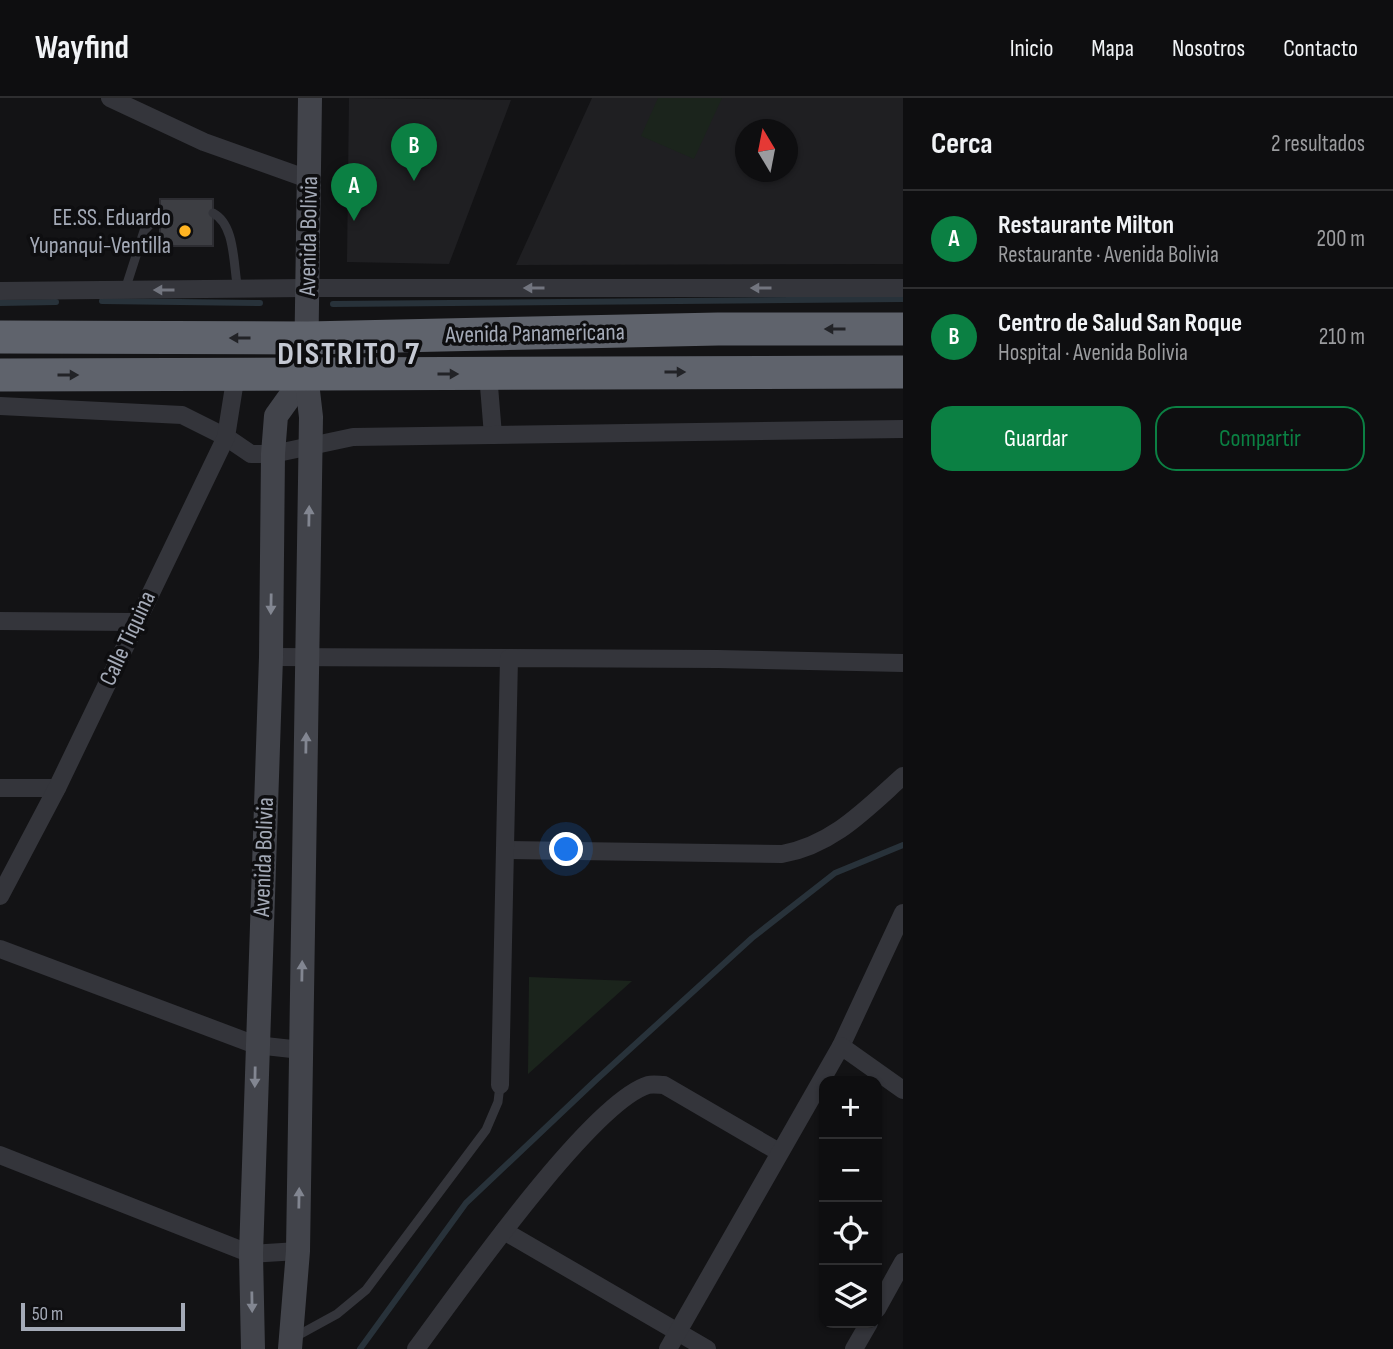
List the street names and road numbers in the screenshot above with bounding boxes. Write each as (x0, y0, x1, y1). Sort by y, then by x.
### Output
street label: Avenida Bolivia (293, 176, 324, 297)
street label: Avenida Panamericana (444, 317, 625, 350)
street label: Calle Tiquina (93, 586, 162, 690)
street label: Avenida Bolivia (247, 797, 280, 918)

